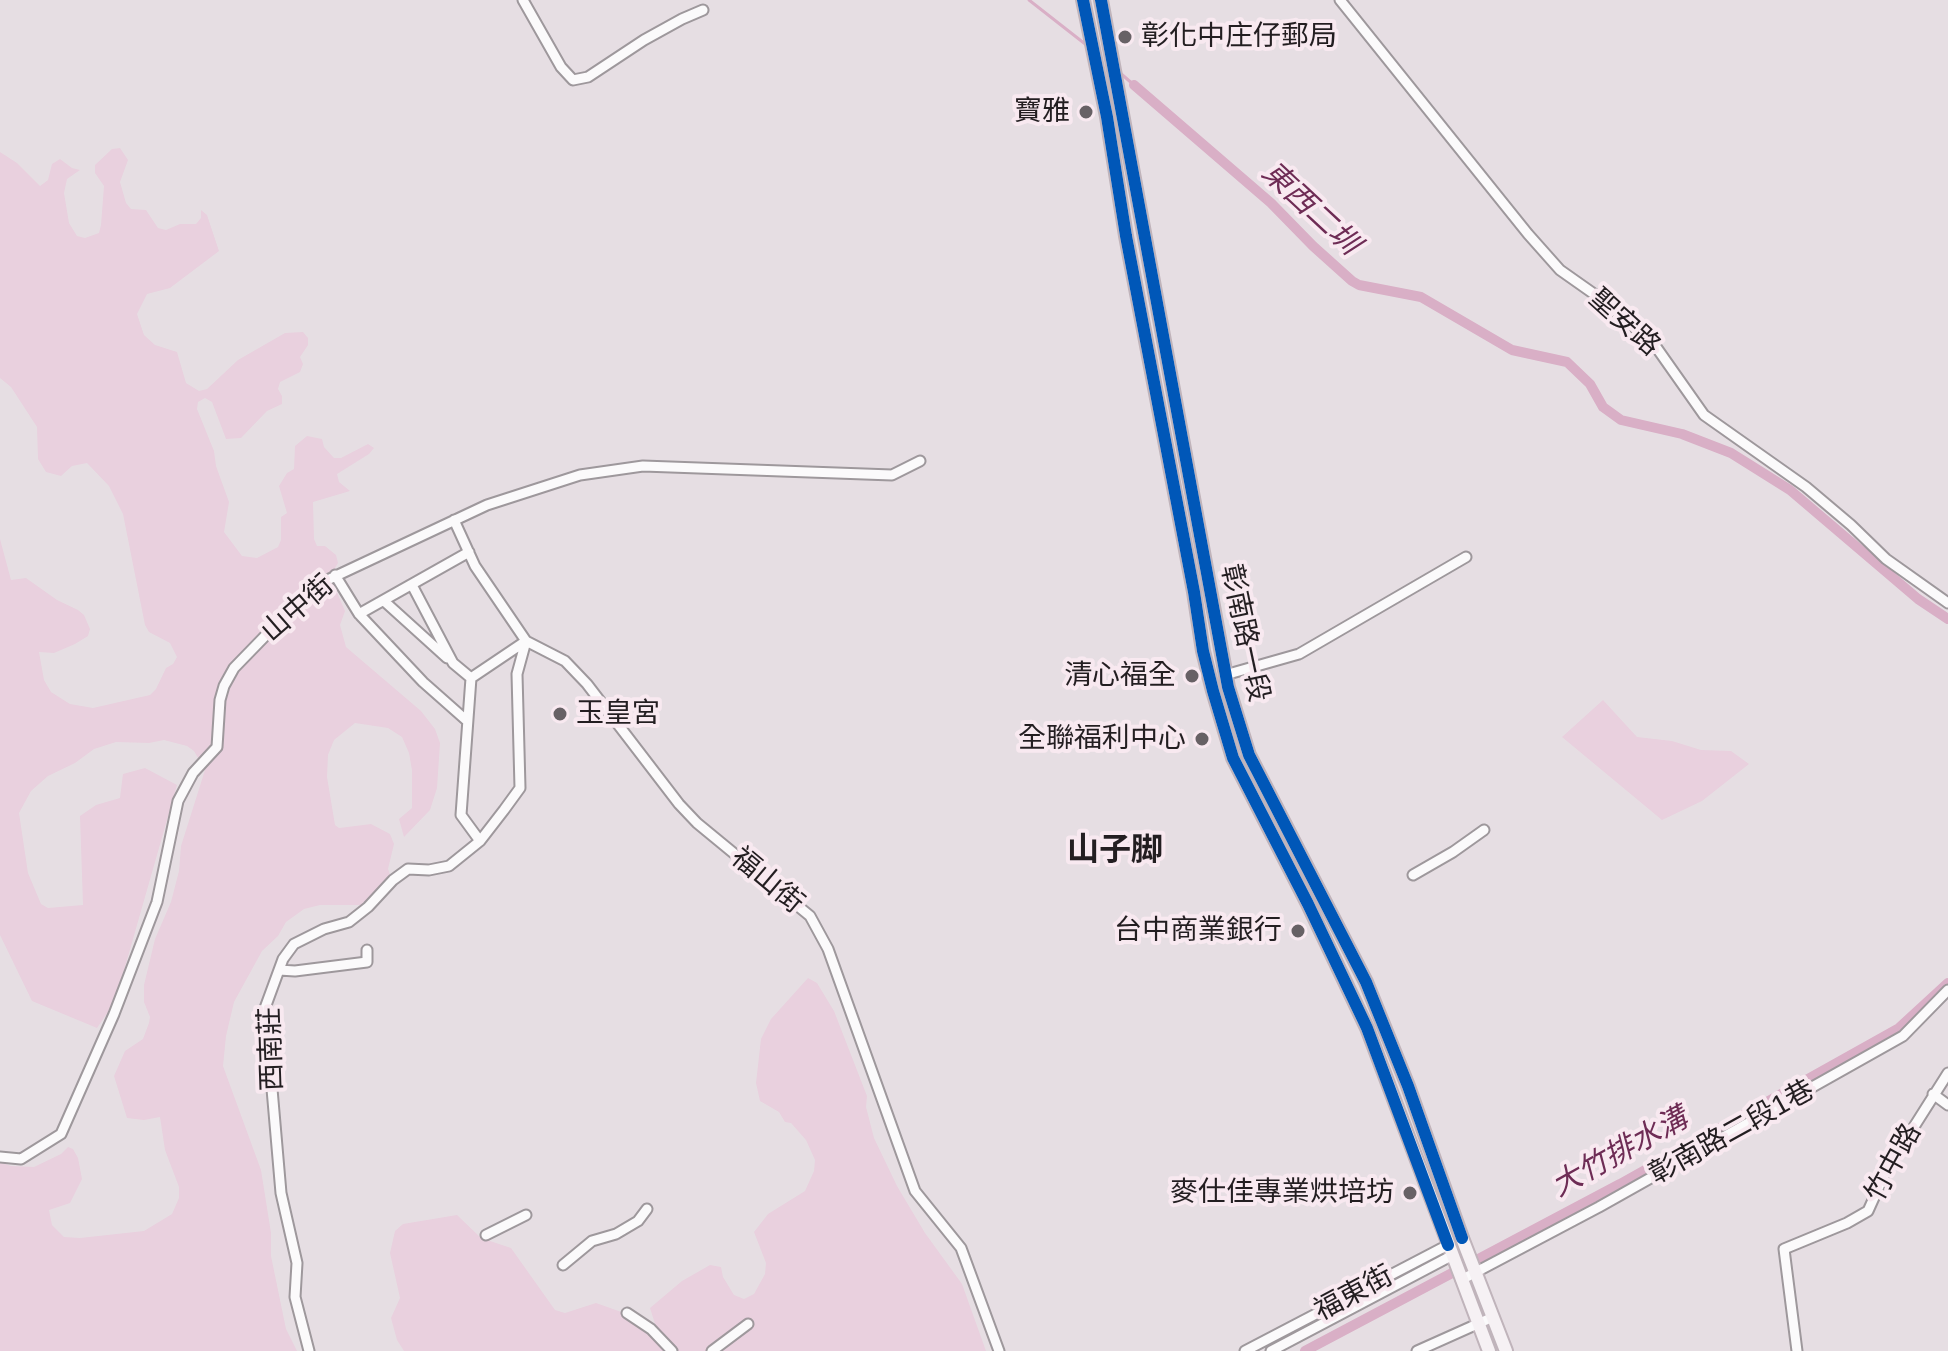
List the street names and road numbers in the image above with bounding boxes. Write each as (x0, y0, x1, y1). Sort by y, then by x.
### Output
street label: 聖安路 (1582, 282, 1666, 364)
street label: 彰南路一段 (1213, 561, 1275, 705)
street label: 山中街 (255, 569, 341, 649)
street label: 福山街 (724, 841, 810, 921)
street label: 西南莊 (254, 1006, 290, 1092)
street label: 彰南路二段1巷 (1644, 1074, 1820, 1192)
street label: 竹中路 (1859, 1118, 1929, 1208)
street label: 福東街 (1309, 1259, 1399, 1329)

